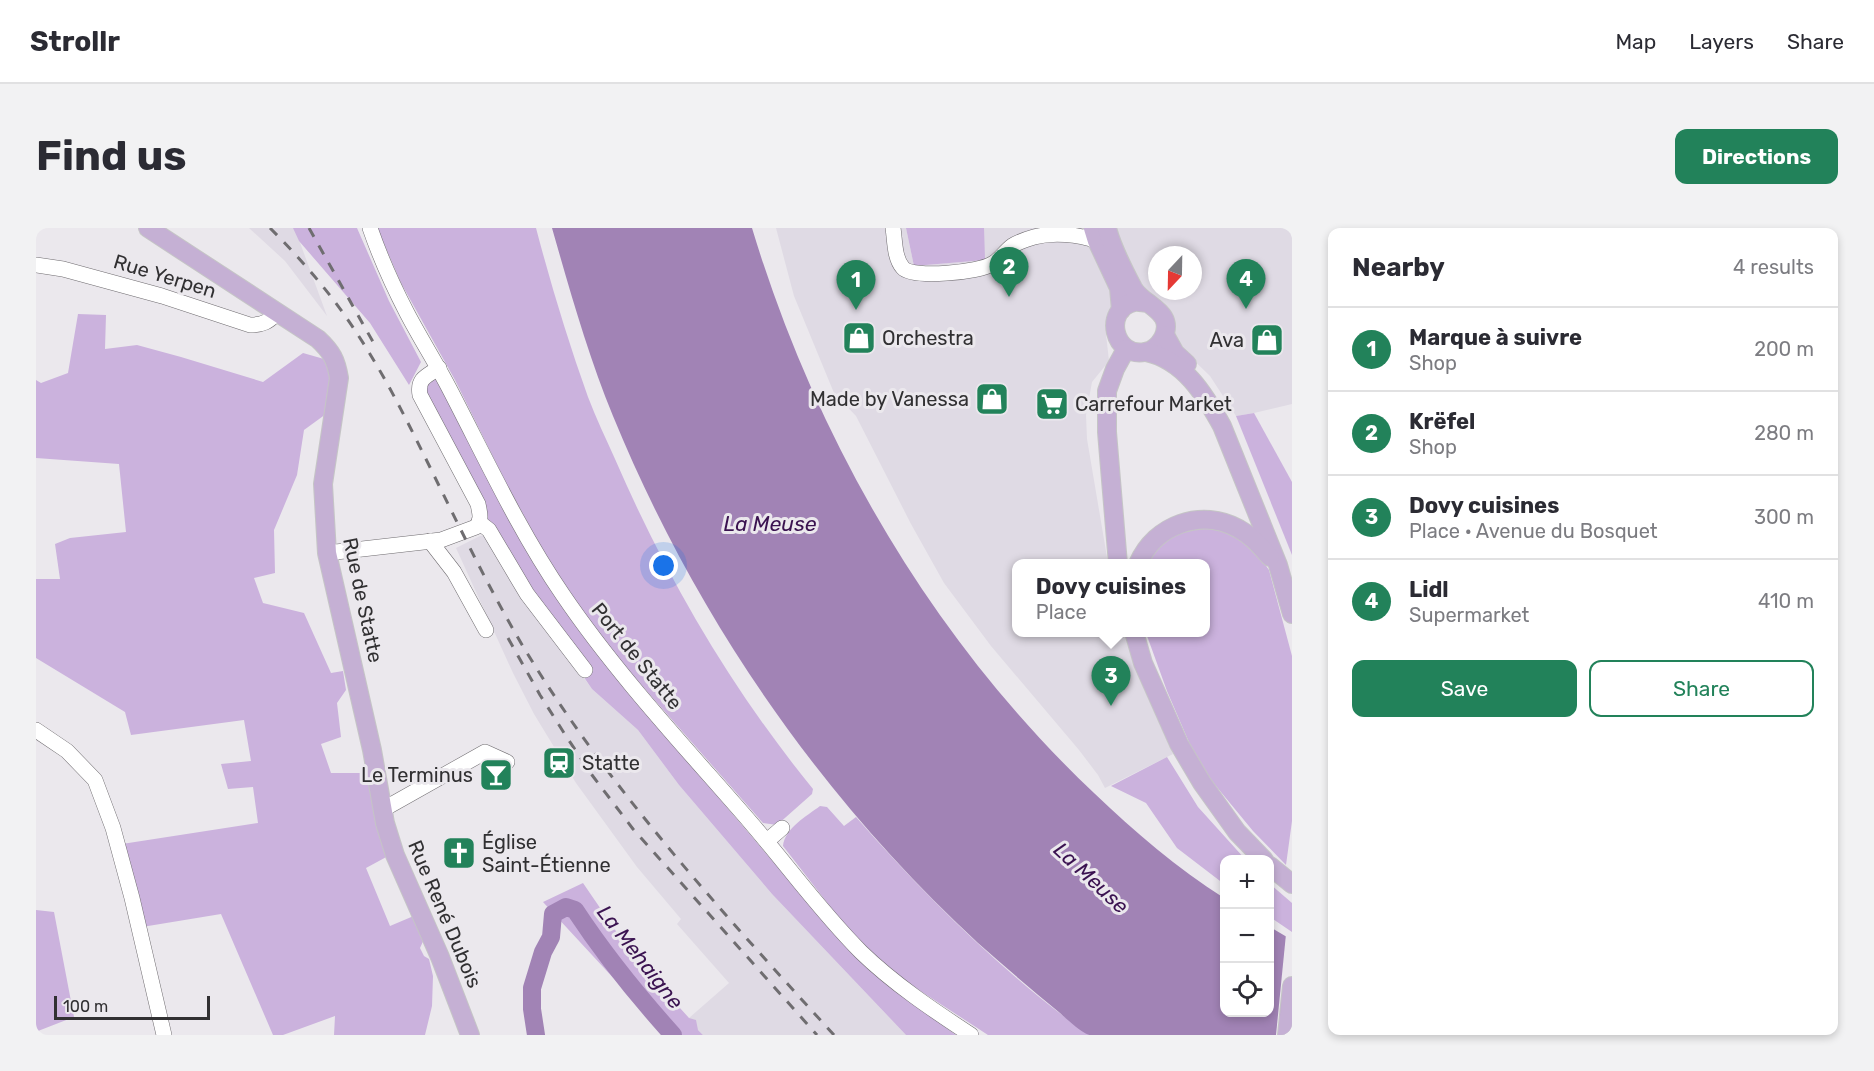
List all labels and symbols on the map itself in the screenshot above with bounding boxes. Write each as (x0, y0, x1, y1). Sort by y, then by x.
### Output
north arrow (1148, 246, 1202, 300)
pin: 2 (990, 248, 1028, 297)
street label: Rue Yerpen (111, 249, 219, 303)
pin: 1 (836, 260, 876, 310)
pin: 4 (1226, 260, 1266, 309)
shop icon: Orchestra (841, 320, 877, 356)
shop icon: Ava (1249, 322, 1285, 358)
place label: Orchestra (882, 326, 974, 350)
place label: Ava (1210, 328, 1244, 352)
shop icon: Made by Vanessa (974, 381, 1010, 417)
supermarket icon: Carrefour Market (1034, 386, 1070, 422)
place label: Made by Vanessa (810, 387, 969, 411)
place label: Carrefour Market (1075, 392, 1232, 416)
water label: La Meuse (724, 511, 817, 536)
street label: Rue de Statte (338, 535, 388, 665)
your location (649, 551, 678, 580)
street label: Port de Statte (587, 598, 687, 714)
pin: 3 (1092, 656, 1130, 706)
station icon: Statte (541, 745, 577, 781)
place label: Statte (582, 751, 640, 775)
bar icon: Le Terminus (478, 757, 514, 793)
place label: Le Terminus (361, 763, 473, 787)
place label: Église Saint-Étienne (482, 830, 611, 877)
church icon: Église Saint-Étienne (441, 835, 477, 871)
street label: Rue René Dubois (403, 837, 487, 991)
water label: La Meuse (1049, 837, 1134, 919)
water label: La Mehaigne (592, 900, 689, 1014)
scale bar (54, 993, 210, 1020)

